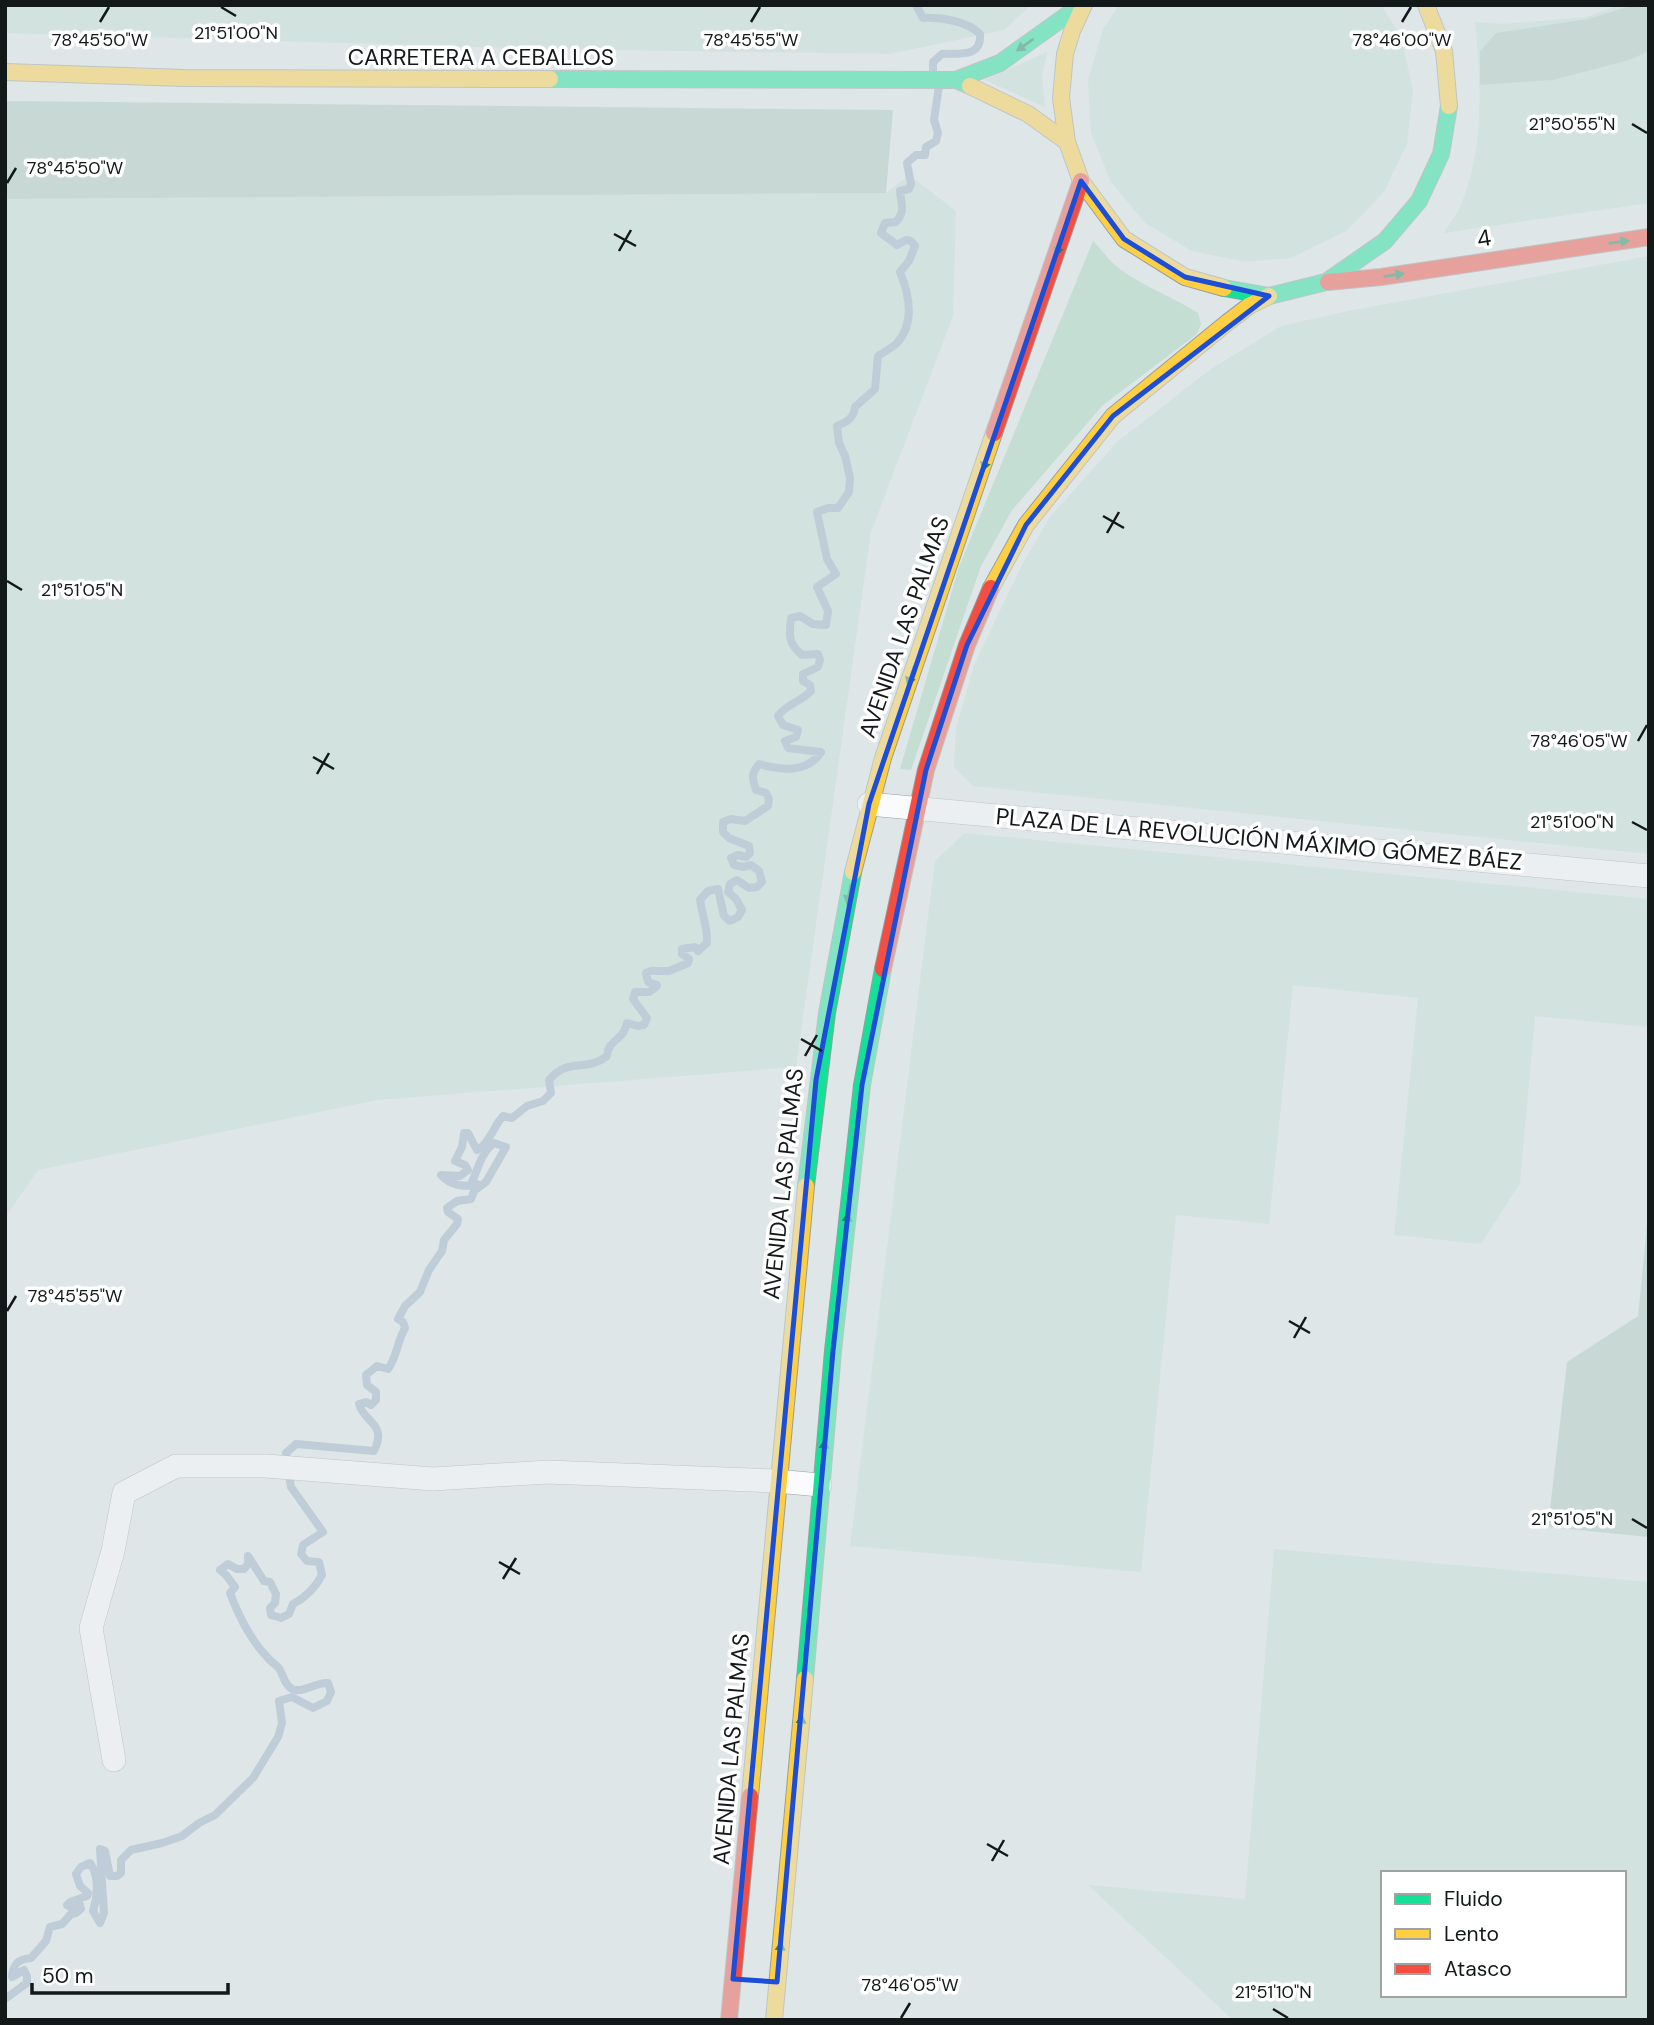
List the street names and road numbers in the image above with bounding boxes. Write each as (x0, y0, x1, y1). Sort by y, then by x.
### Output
street label: CARRETERA A CEBALLOS (348, 42, 614, 72)
street label: 4 (1475, 222, 1493, 254)
street label: AVENIDA LAS PALMAS (852, 512, 956, 742)
street label: PLAZA DE LA REVOLUCIÓN MÁXIMO GÓMEZ BÁEZ (995, 801, 1523, 877)
street label: AVENIDA LAS PALMAS (756, 1067, 810, 1301)
street label: AVENIDA LAS PALMAS (706, 1632, 756, 1866)

